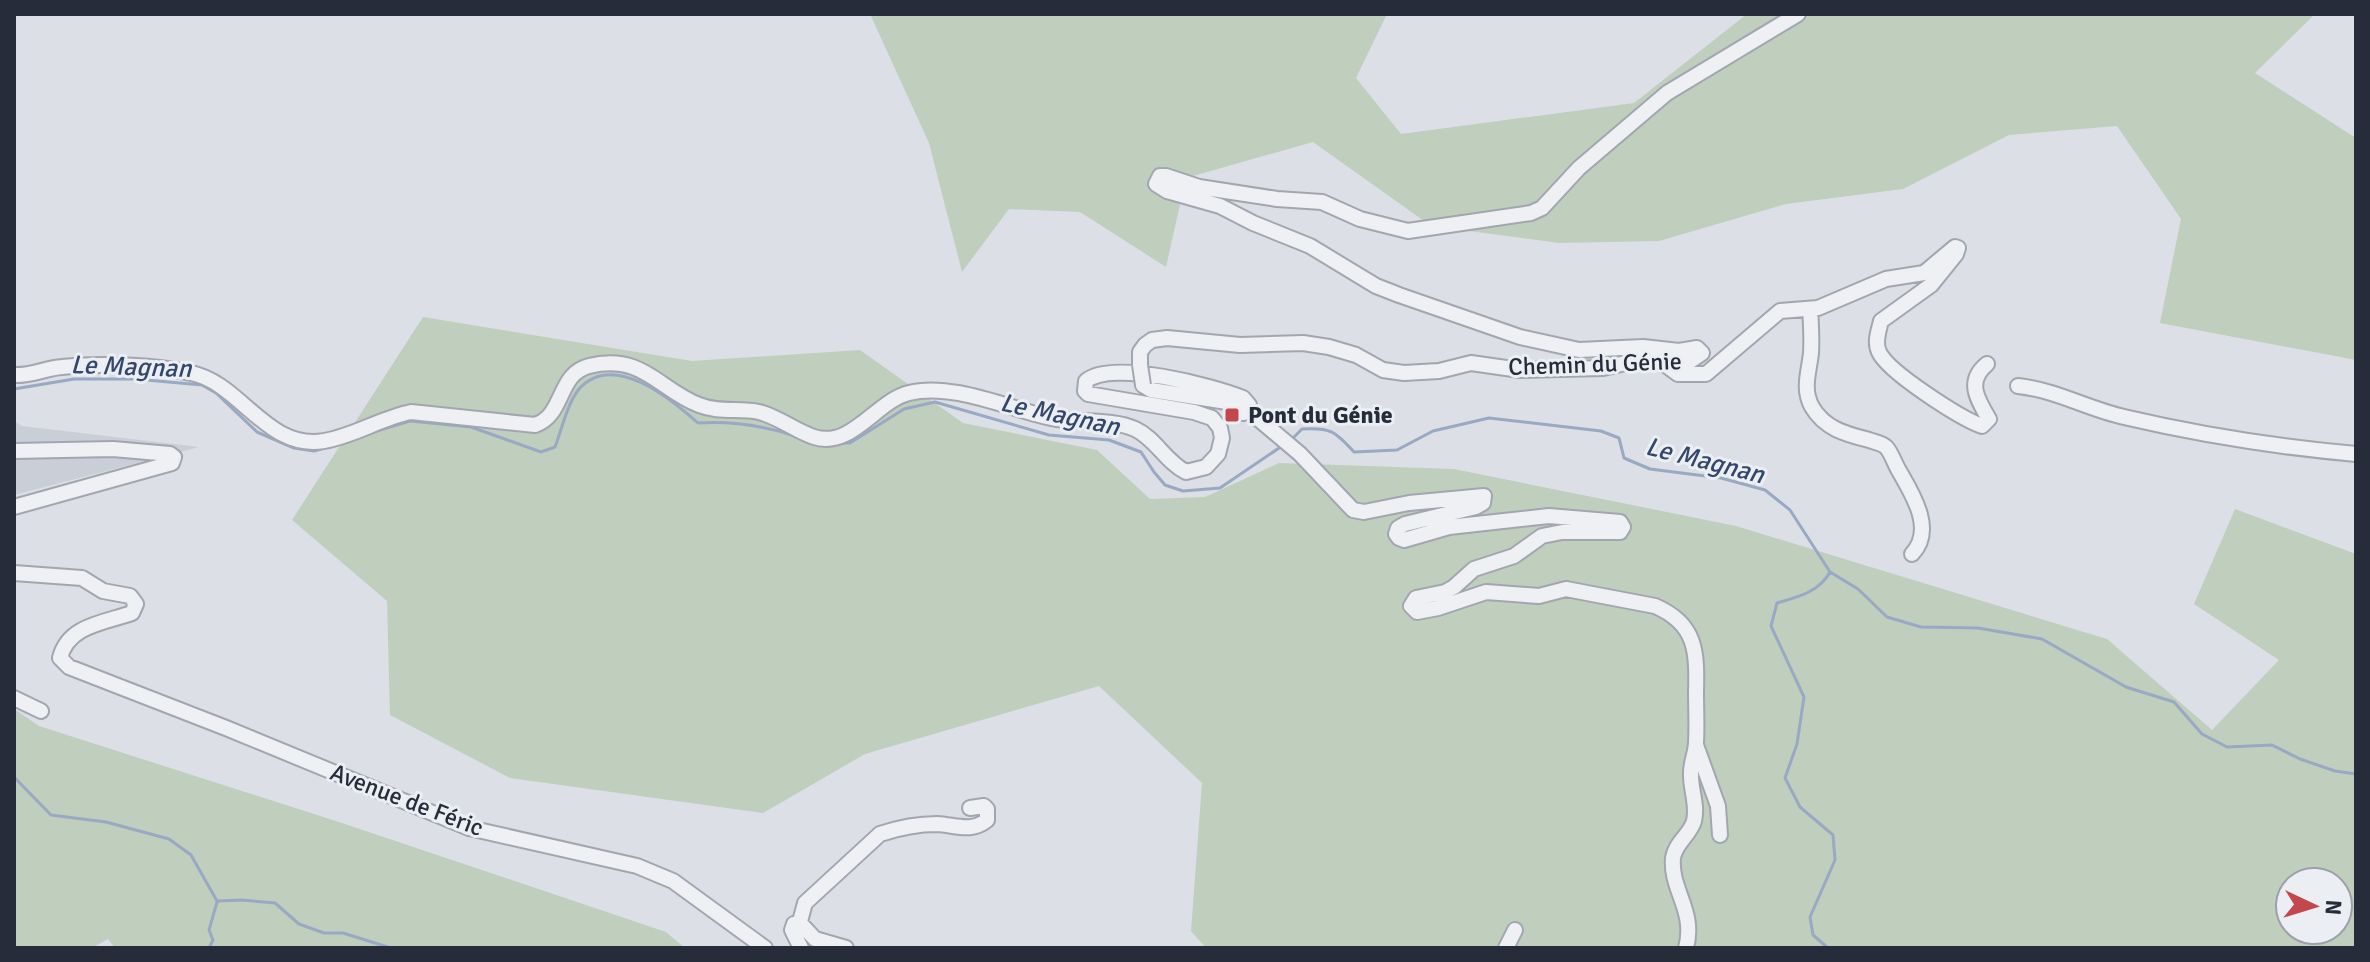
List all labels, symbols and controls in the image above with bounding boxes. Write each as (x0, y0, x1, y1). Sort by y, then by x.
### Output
street label: Chemin du Génie (1508, 346, 1682, 382)
water label: Le Magnan (70, 349, 193, 385)
water label: Le Magnan (997, 387, 1123, 443)
place label: Pont du Génie (1248, 400, 1393, 430)
marker: Pont du Génie (1223, 406, 1241, 424)
water label: Le Magnan (1642, 431, 1768, 491)
street label: Avenue de Féric (326, 757, 488, 843)
north arrow (2274, 866, 2354, 946)
text: N (2319, 899, 2347, 916)

